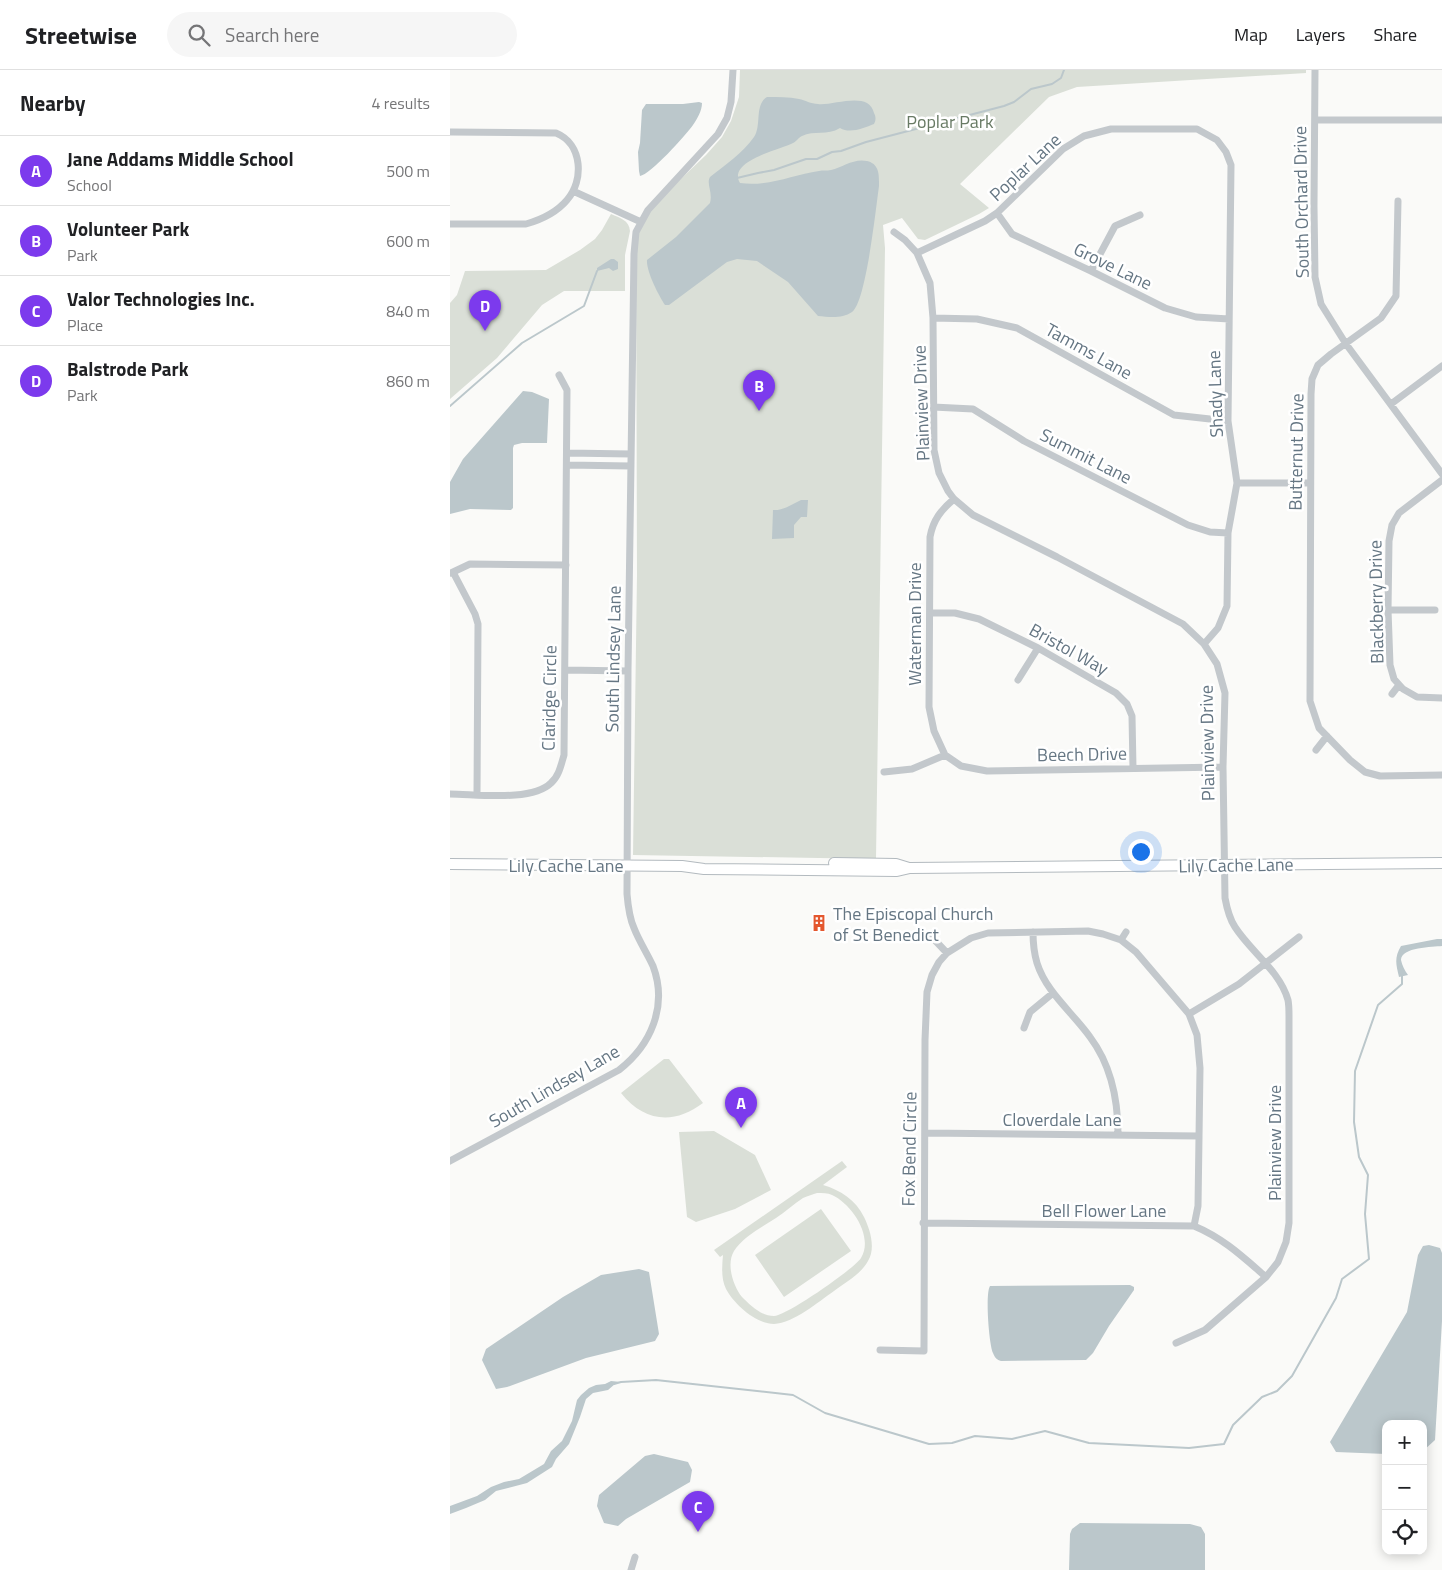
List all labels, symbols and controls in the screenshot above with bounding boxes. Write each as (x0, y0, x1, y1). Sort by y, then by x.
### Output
search box (167, 12, 517, 57)
text: Streetwise (25, 17, 137, 53)
text: Search here (225, 20, 319, 49)
icon: search (185, 21, 213, 49)
text: Map (1234, 21, 1268, 48)
text: Layers (1296, 21, 1345, 48)
text: Share (1373, 21, 1417, 48)
text: Nearby (20, 87, 85, 119)
text: 4 results (371, 91, 430, 115)
park label: Poplar Park (906, 108, 994, 135)
street label: South Orchard Drive (1286, 126, 1316, 278)
street label: Poplar Lane (983, 127, 1067, 207)
text: Jane Addams Middle School (67, 144, 294, 173)
text: A (31, 159, 41, 183)
text: 500 m (386, 159, 430, 183)
text: School (67, 173, 112, 197)
text: Volunteer Park (67, 214, 189, 243)
text: B (31, 229, 41, 253)
text: 600 m (386, 229, 430, 253)
street label: Grove Lane (1069, 235, 1157, 297)
text: Park (67, 243, 98, 267)
text: Valor Technologies Inc. (67, 284, 255, 313)
pin: D (469, 290, 501, 331)
text: C (32, 299, 40, 323)
text: 840 m (386, 299, 430, 323)
text: Place (67, 313, 103, 337)
street label: Tamms Lane (1041, 316, 1137, 386)
street label: Plainview Drive (905, 345, 937, 461)
street label: Shady Lane (1200, 350, 1230, 438)
text: Balstrode Park (67, 354, 188, 383)
text: D (31, 369, 41, 393)
text: 860 m (386, 369, 430, 393)
pin: B (743, 370, 775, 411)
text: Park (67, 383, 98, 407)
street label: Butternut Drive (1281, 393, 1311, 511)
street label: Summit Lane (1035, 421, 1137, 491)
street label: Blackberry Drive (1361, 540, 1391, 664)
street label: Waterman Drive (901, 562, 928, 686)
street label: South Lindsey Lane (598, 585, 628, 733)
street label: Bristol Way (1024, 616, 1114, 682)
street label: Claridge Circle (535, 645, 563, 751)
street label: Plainview Drive (1192, 685, 1222, 801)
street label: Beech Drive (1037, 740, 1127, 768)
your location (1128, 839, 1154, 865)
street label: Lily Cache Lane (1178, 850, 1294, 880)
street label: Lily Cache Lane (508, 852, 624, 879)
place label: The Episcopal Church of St Benedict (833, 900, 993, 948)
building icon: The Episcopal Church of St Benedict (809, 913, 829, 933)
street label: South Lindsey Lane (484, 1038, 624, 1134)
street label: Plainview Drive (1261, 1085, 1288, 1201)
pin: A (725, 1087, 757, 1128)
street label: Fox Bend Circle (895, 1091, 923, 1207)
street label: Cloverdale Lane (1002, 1106, 1122, 1133)
street label: Bell Flower Lane (1042, 1197, 1166, 1224)
map controls (1382, 1420, 1427, 1555)
button: + (1382, 1420, 1427, 1465)
button: − (1382, 1465, 1427, 1510)
pin: C (682, 1491, 714, 1532)
button: locate (1382, 1510, 1427, 1555)

